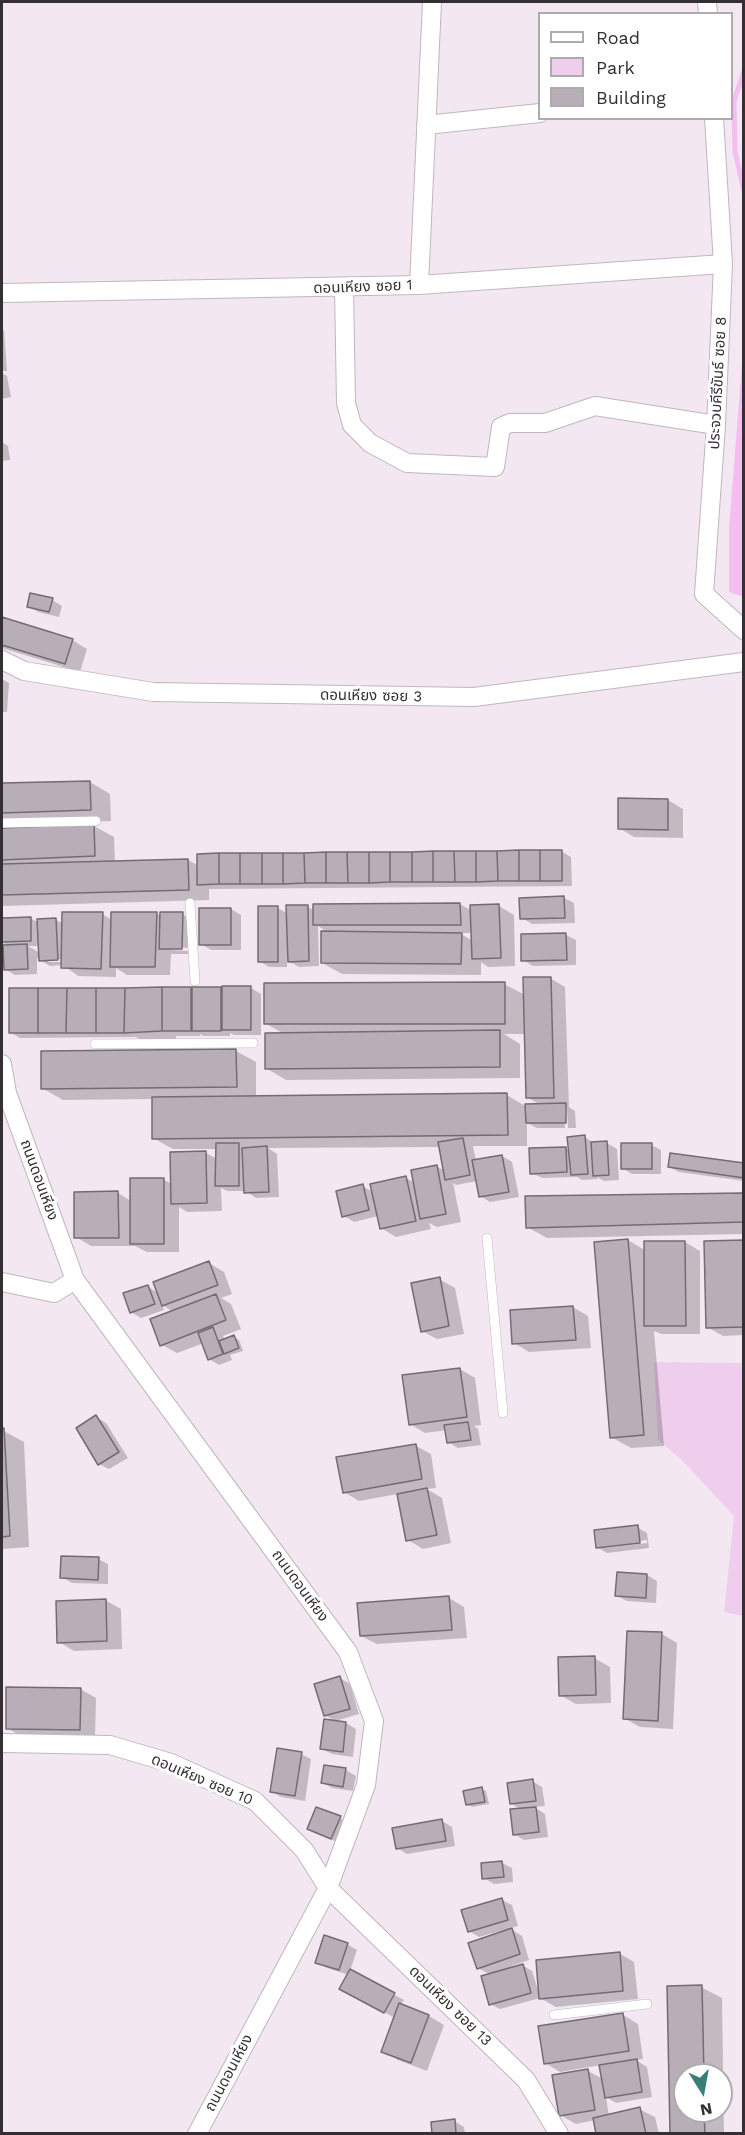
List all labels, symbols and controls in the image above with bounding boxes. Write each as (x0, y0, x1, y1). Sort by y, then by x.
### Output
legend (538, 12, 733, 120)
text: Road (596, 27, 640, 48)
text: Park (596, 57, 635, 78)
text: Building (596, 87, 666, 108)
street label: ดอนเหียง ซอย 1 (313, 276, 413, 298)
street label: ประจวบคีรีขันธ์ ซอย 8 (706, 316, 730, 450)
street label: ดอนเหียง ซอย 3 (320, 686, 422, 706)
street label: ถนนดอนเหียง (16, 1137, 62, 1223)
street label: ถนนดอนเหียง (268, 1546, 332, 1626)
street label: ดอนเหียง ซอย 10 (149, 1751, 255, 1809)
street label: ดอนเหียง ซอย 13 (405, 1962, 495, 2050)
street label: ถนนดอนเหียง (201, 2031, 257, 2115)
north arrow (673, 2063, 733, 2123)
text: N (699, 2099, 714, 2120)

